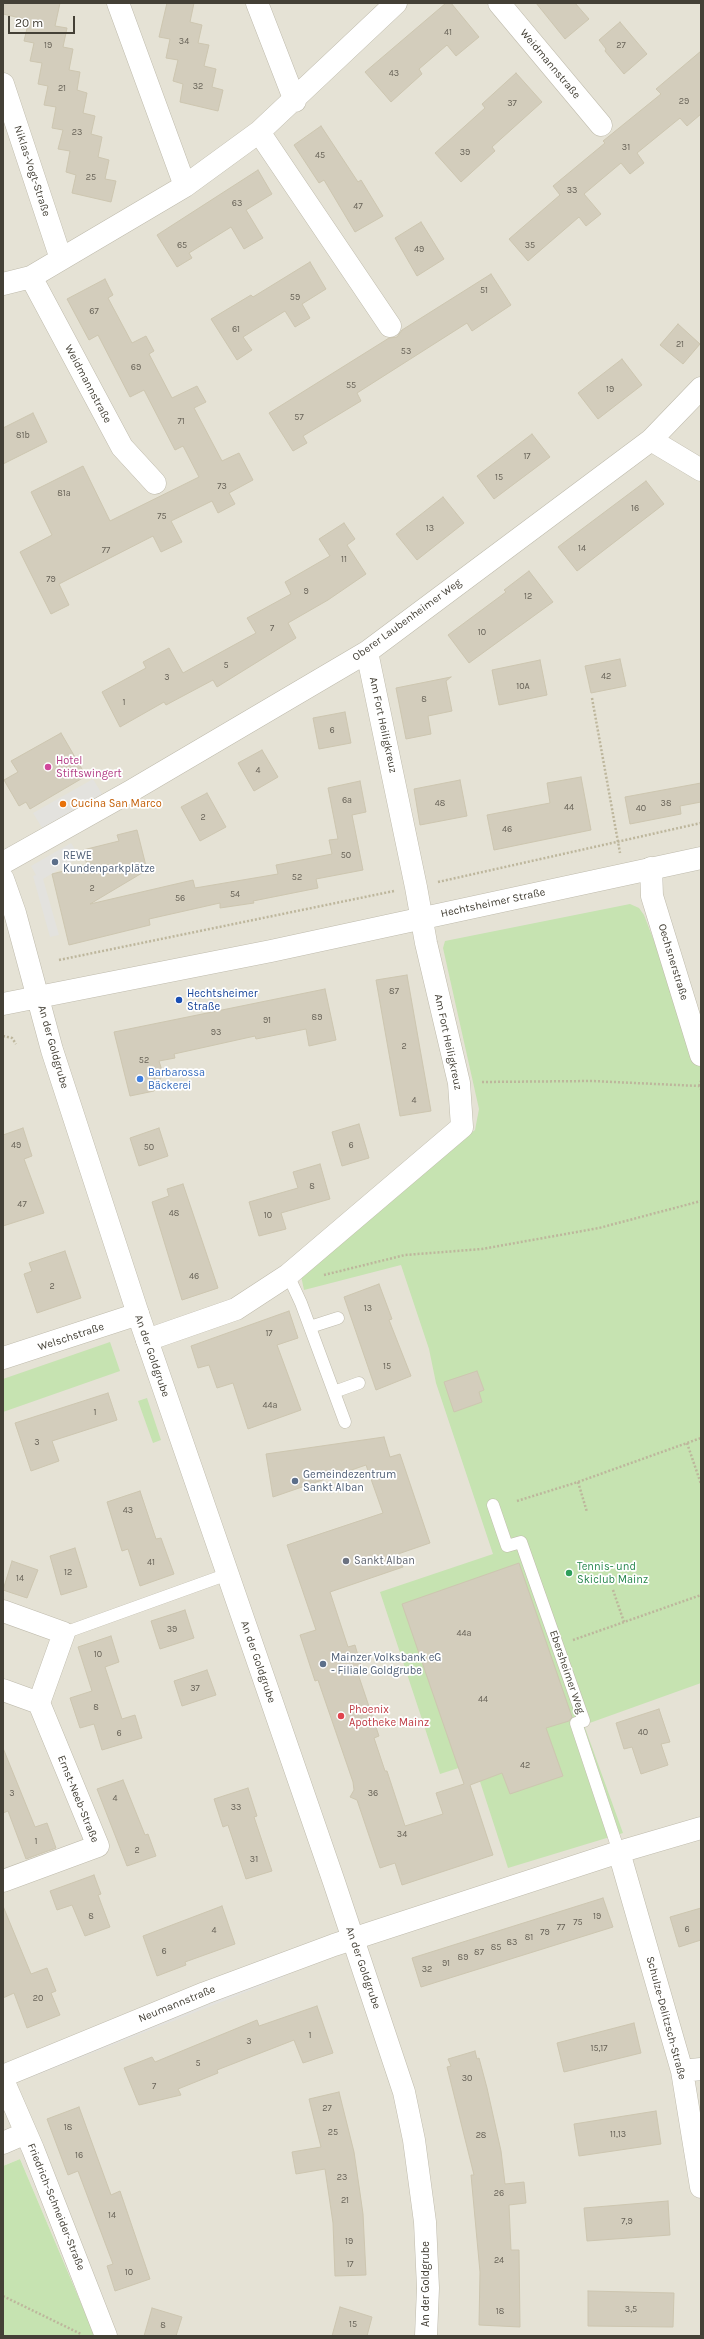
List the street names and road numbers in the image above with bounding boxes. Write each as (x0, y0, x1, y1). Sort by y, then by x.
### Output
street label: Weidmannstraße (517, 26, 583, 102)
street label: Niklas-Vogt-Straße (11, 124, 53, 218)
street label: Weidmannstraße (62, 343, 114, 425)
street label: Oberer Laubenheimer Weg (350, 576, 464, 664)
street label: Am Fort Heiligkreuz (366, 676, 400, 774)
street label: Hechtsheimer Straße (440, 885, 546, 921)
street label: Oechsnerstraße (655, 922, 691, 1002)
street label: Am Fort Heiligkreuz (431, 993, 465, 1091)
street label: An der Goldgrube (35, 1004, 71, 1090)
street label: An der Goldgrube (132, 1313, 172, 1399)
street label: Welschstraße (36, 1320, 106, 1354)
street label: An der Goldgrube (238, 1619, 278, 1705)
street label: Ebersheimer Weg (547, 1628, 587, 1716)
street label: Ernst-Neeb-Straße (54, 1753, 102, 1845)
street label: An der Goldgrube (343, 1925, 383, 2011)
street label: Schulze-Delitzsch-Straße (643, 1955, 689, 2081)
street label: Neumannstraße (137, 1983, 217, 2025)
street label: Friedrich-Schneider-Straße (24, 2141, 88, 2273)
street label: An der Goldgrube (419, 2241, 433, 2327)

